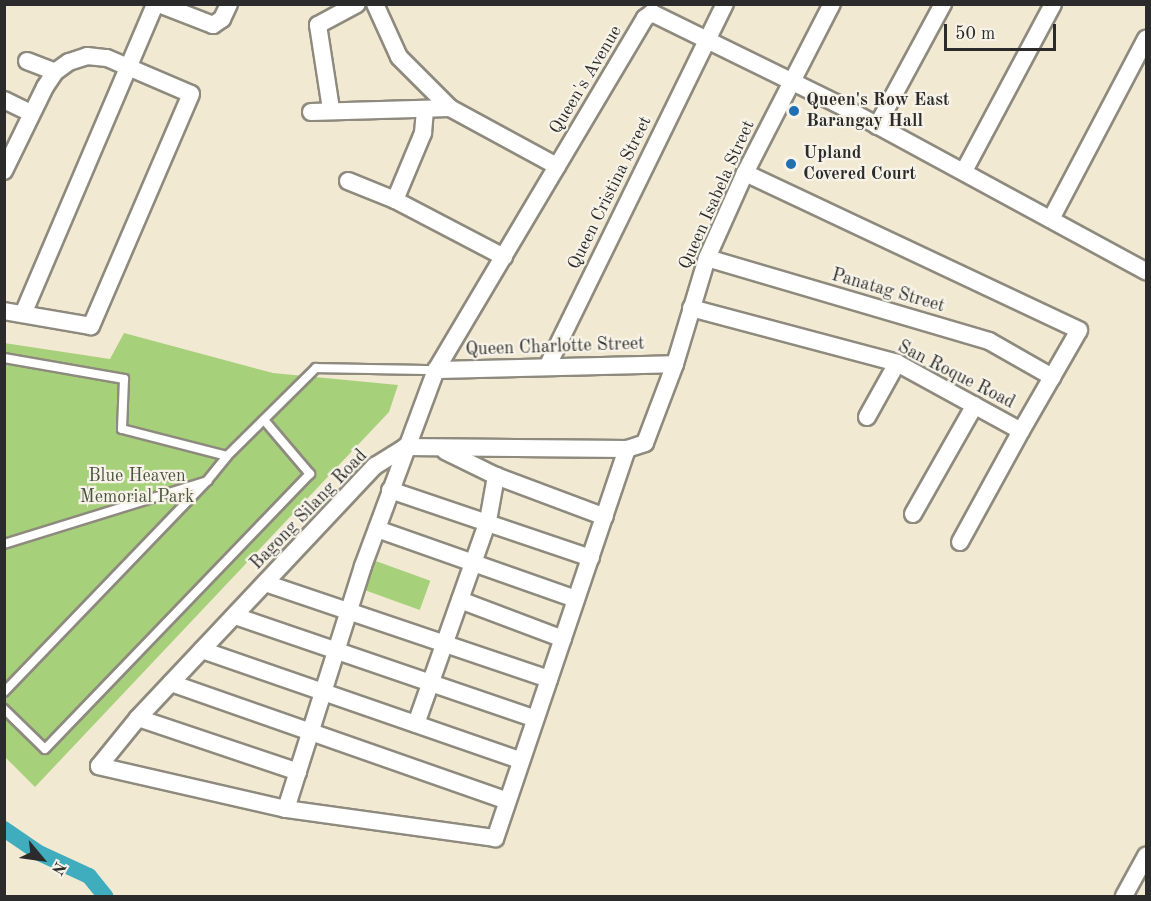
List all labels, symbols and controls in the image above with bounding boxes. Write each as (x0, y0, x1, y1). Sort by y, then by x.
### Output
scale bar (947, 12, 1060, 50)
street label: Queen's Avenue (545, 22, 627, 138)
text: 50 m (955, 25, 995, 43)
place label: Queen's Row East Barangay Hall (806, 90, 950, 132)
marker: Queen's Row East Barangay Hall (787, 104, 801, 118)
street label: Queen Cristina Street (563, 113, 657, 273)
street label: Queen Isabela Street (674, 117, 760, 273)
place label: Upland Covered Court (803, 143, 916, 186)
marker: Upland Covered Court (784, 157, 798, 171)
street label: Panatag Street (829, 265, 947, 317)
street label: Queen Charlotte Street (465, 333, 645, 361)
street label: San Roque Road (894, 336, 1018, 414)
street label: Bagong Silang Road (246, 445, 372, 575)
park label: Blue Heaven Memorial Park (80, 466, 194, 508)
north arrow (12, 829, 72, 889)
text: N (48, 858, 68, 877)

